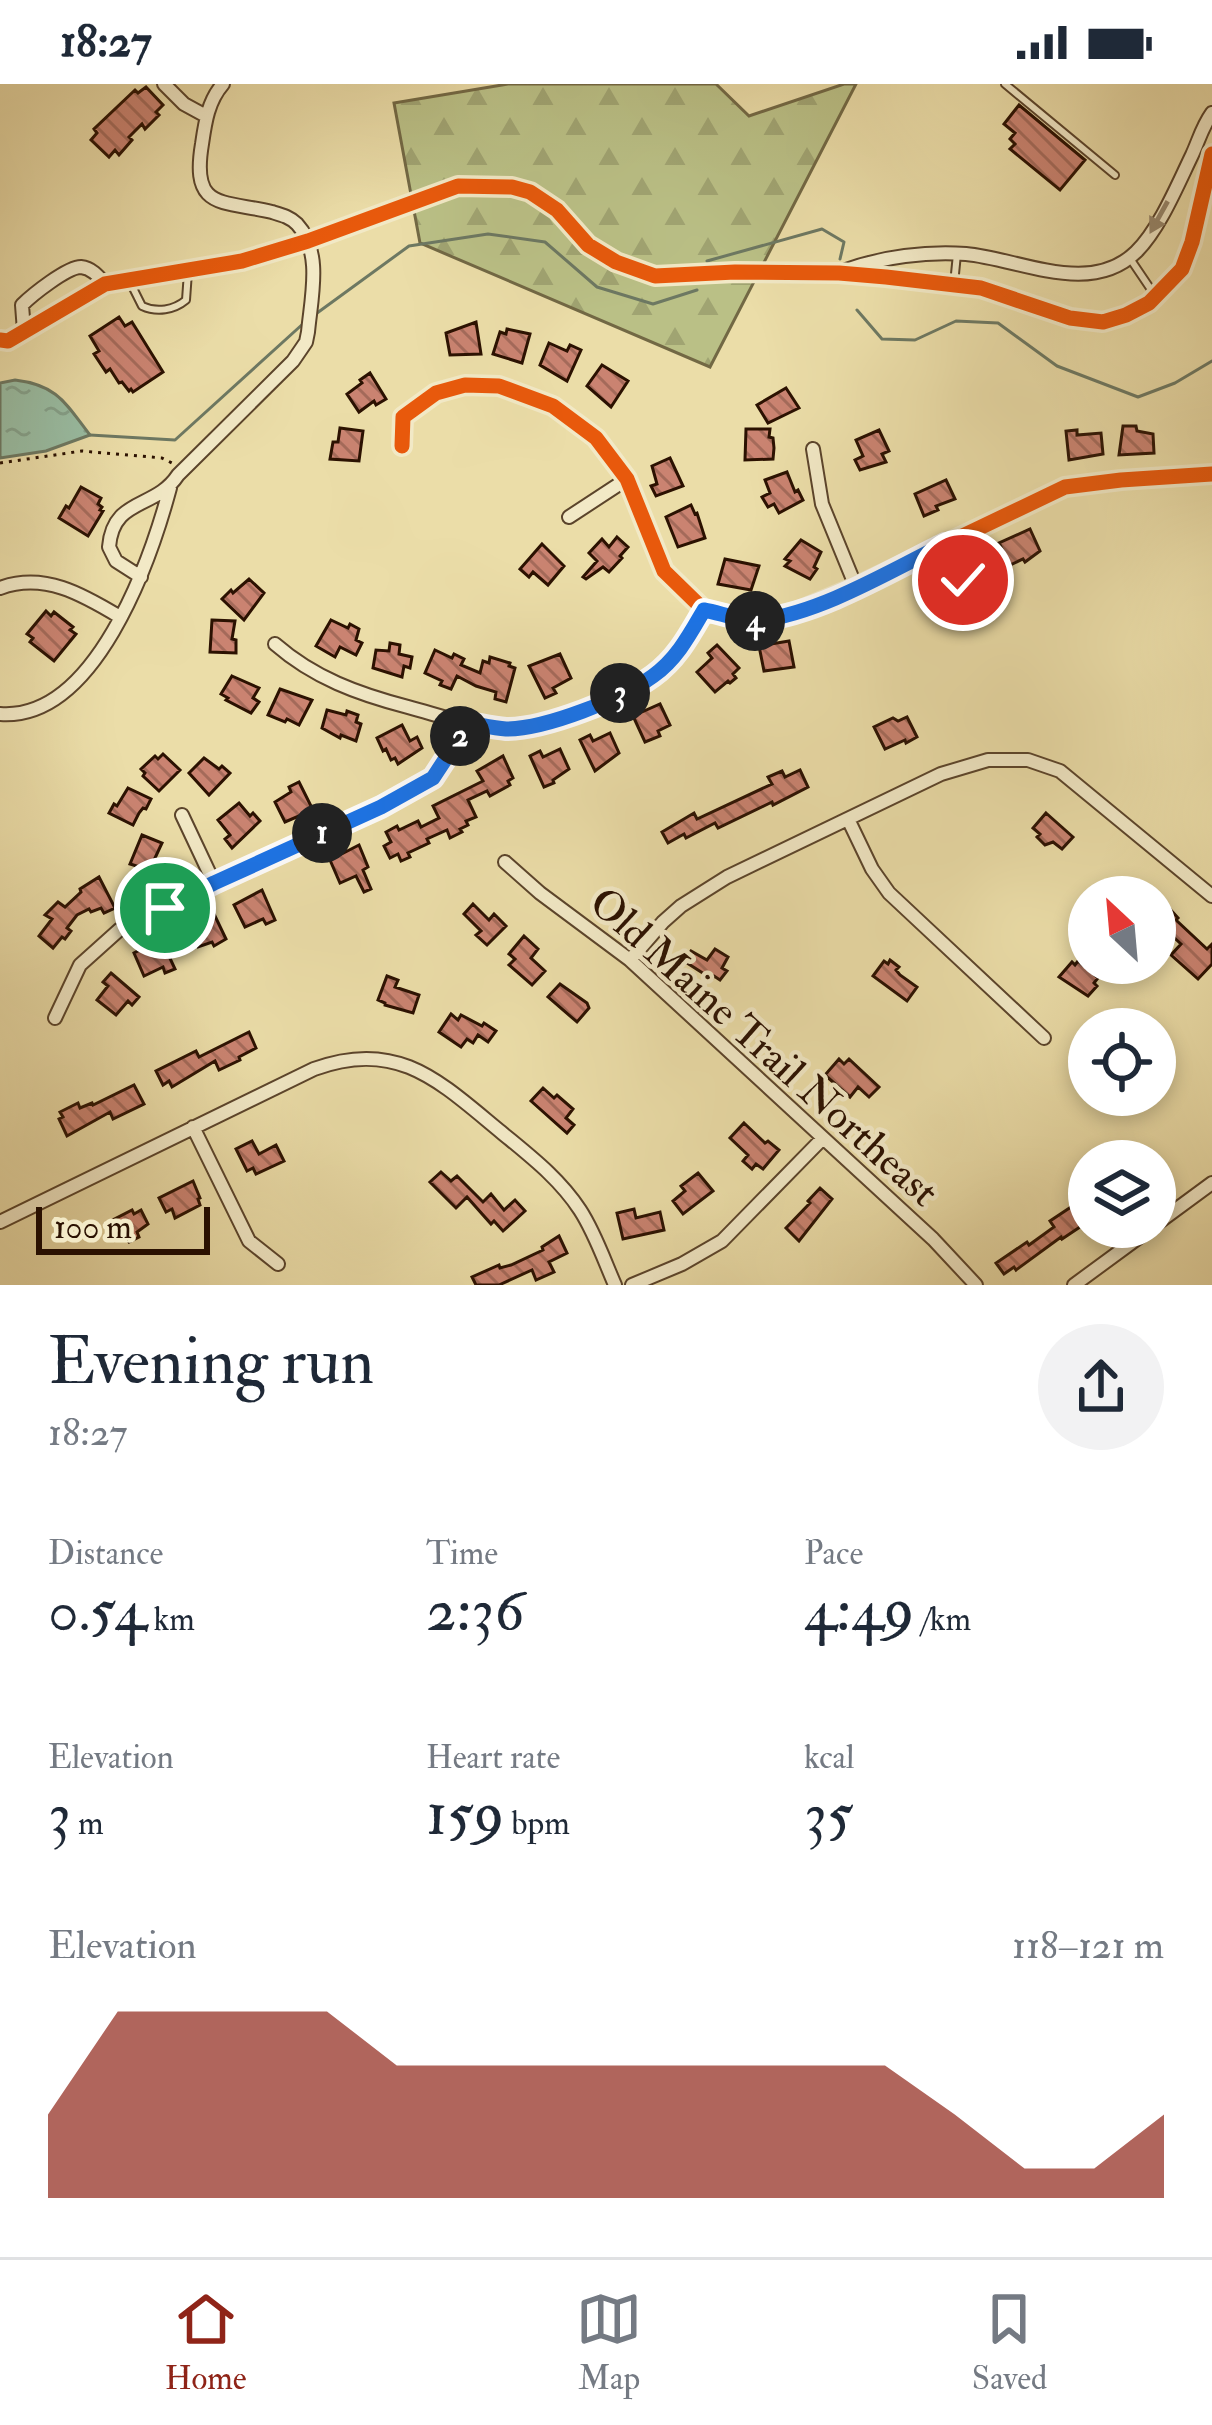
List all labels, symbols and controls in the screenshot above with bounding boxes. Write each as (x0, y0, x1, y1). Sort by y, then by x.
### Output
text: 18:27 (60, 14, 152, 70)
one-way arrow (1149, 200, 1170, 234)
pin (912, 529, 1014, 631)
icon: check (930, 547, 996, 613)
pin: 4 (725, 591, 785, 651)
text: 4 (746, 600, 764, 641)
pin: 3 (590, 663, 650, 723)
text: 3 (614, 672, 626, 713)
pin: 2 (430, 706, 490, 766)
text: 2 (452, 715, 468, 756)
pin: 1 (292, 803, 352, 863)
text: 1 (316, 812, 328, 853)
pin (114, 857, 216, 959)
icon: arrive (132, 875, 198, 941)
north arrow (1068, 876, 1176, 984)
map controls (1068, 876, 1176, 1248)
street label: Old Maine Trail Northeast (578, 877, 949, 1218)
button: locate (1068, 1008, 1176, 1116)
button: layers (1068, 1140, 1176, 1248)
scale bar (36, 1201, 210, 1254)
text: 100 m (54, 1207, 132, 1248)
text: Evening run (48, 1321, 374, 1404)
button: share (1038, 1324, 1164, 1450)
text: 18:27 (48, 1408, 127, 1457)
text: Distance (48, 1533, 163, 1574)
text: Time (426, 1533, 498, 1574)
text: Pace (804, 1533, 863, 1574)
text: 0.54 (48, 1574, 147, 1649)
text: 2:36 (426, 1574, 525, 1649)
text: 4:49 (804, 1574, 914, 1649)
text: km (147, 1599, 195, 1640)
text: /km (914, 1599, 971, 1640)
text: Elevation (48, 1737, 174, 1778)
text: Heart rate (426, 1737, 560, 1778)
text: kcal (804, 1737, 855, 1778)
text: 3 (48, 1778, 71, 1853)
text: 159 (426, 1778, 504, 1853)
text: 35 (804, 1778, 853, 1853)
text: m (71, 1803, 104, 1844)
text: bpm (504, 1803, 570, 1844)
text: Elevation (48, 1921, 197, 1970)
text: 118–121 m (1012, 1921, 1164, 1970)
tab: Home (165, 2286, 247, 2399)
tab: Map (576, 2286, 642, 2399)
tab: Saved (972, 2286, 1047, 2399)

